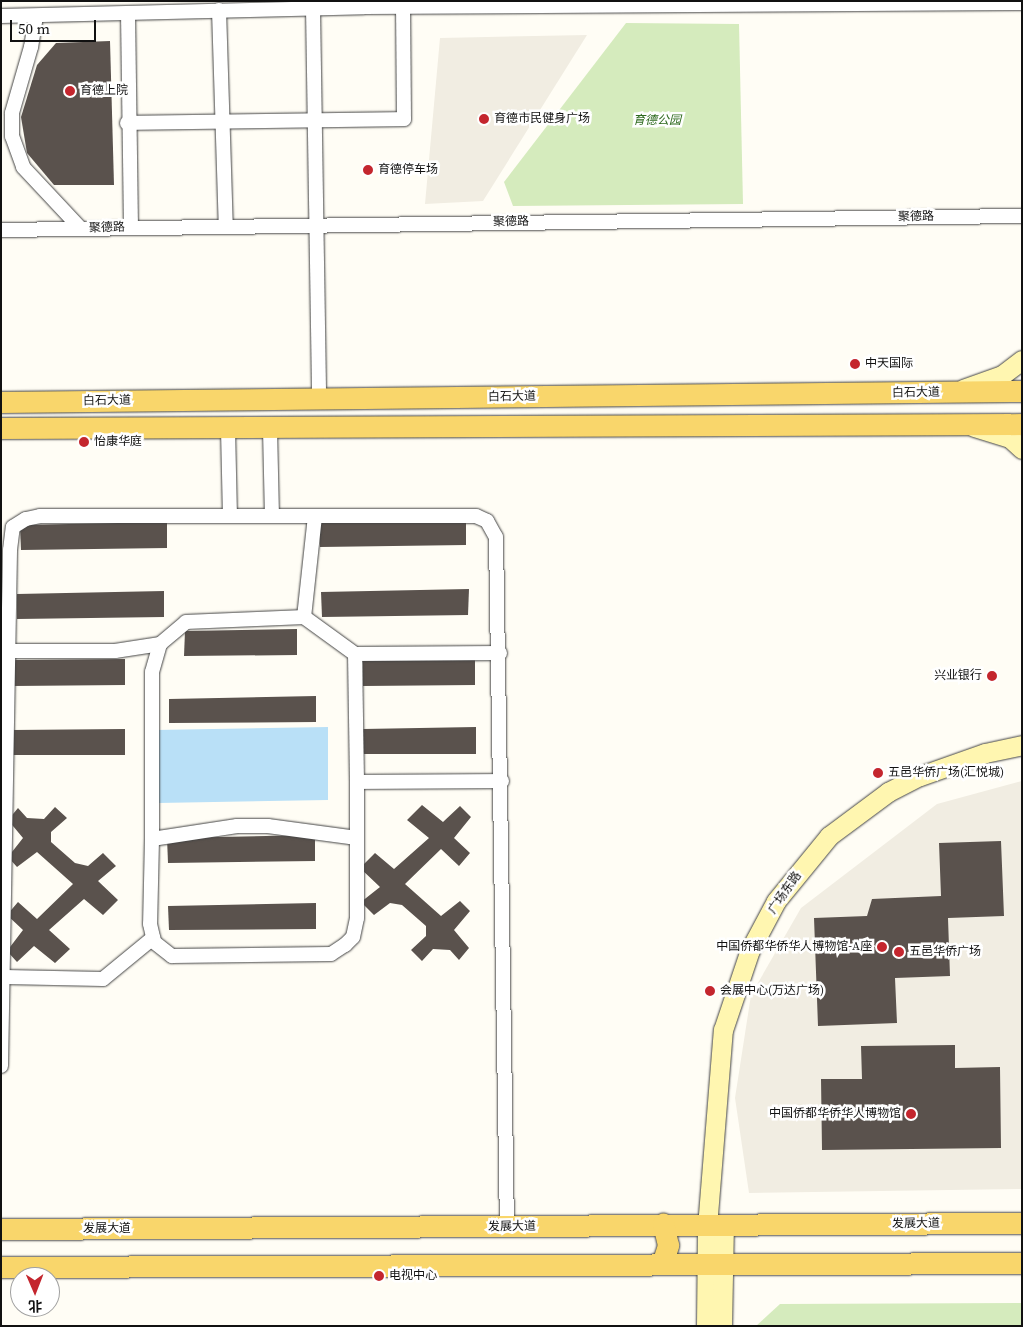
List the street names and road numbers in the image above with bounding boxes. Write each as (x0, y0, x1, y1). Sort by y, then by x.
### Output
street label: 聚德路 (898, 209, 934, 225)
street label: 聚德路 (493, 214, 529, 230)
street label: 聚德路 (89, 220, 125, 236)
street label: 白石大道 (892, 385, 940, 401)
street label: 白石大道 (488, 389, 536, 405)
street label: 白石大道 (83, 393, 131, 409)
street label: 广场东路 (765, 869, 805, 917)
street label: 发展大道 (892, 1216, 940, 1232)
street label: 发展大道 (488, 1219, 536, 1235)
street label: 发展大道 (83, 1222, 131, 1236)

